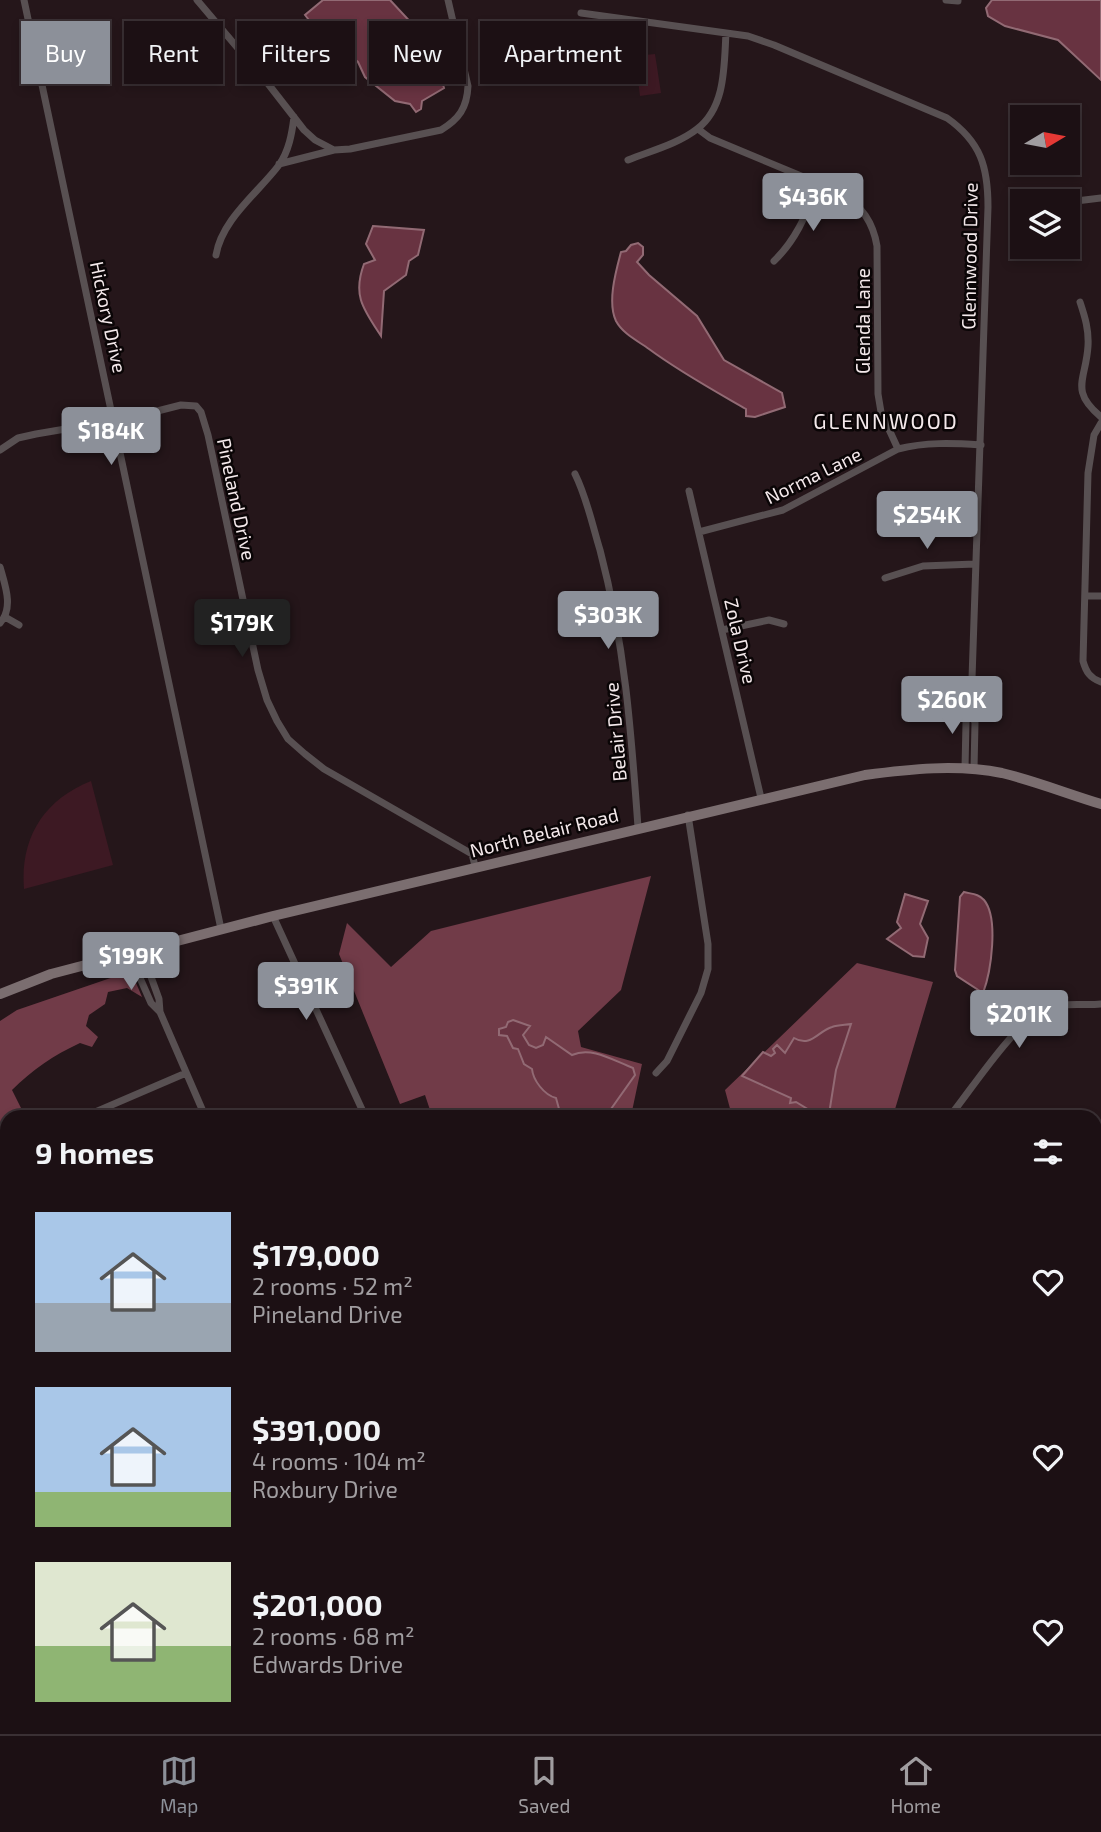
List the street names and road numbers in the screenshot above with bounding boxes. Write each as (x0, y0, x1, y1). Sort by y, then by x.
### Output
street label: Glennwood Drive (956, 182, 982, 330)
street label: Hickory Drive (86, 259, 132, 375)
street label: Glenda Lane (851, 268, 874, 374)
street label: Pineland Drive (213, 436, 261, 562)
street label: Norma Lane (761, 442, 865, 508)
street label: Zola Drive (720, 596, 762, 686)
street label: Belair Drive (599, 682, 631, 782)
street label: North Belair Road (467, 802, 621, 862)

